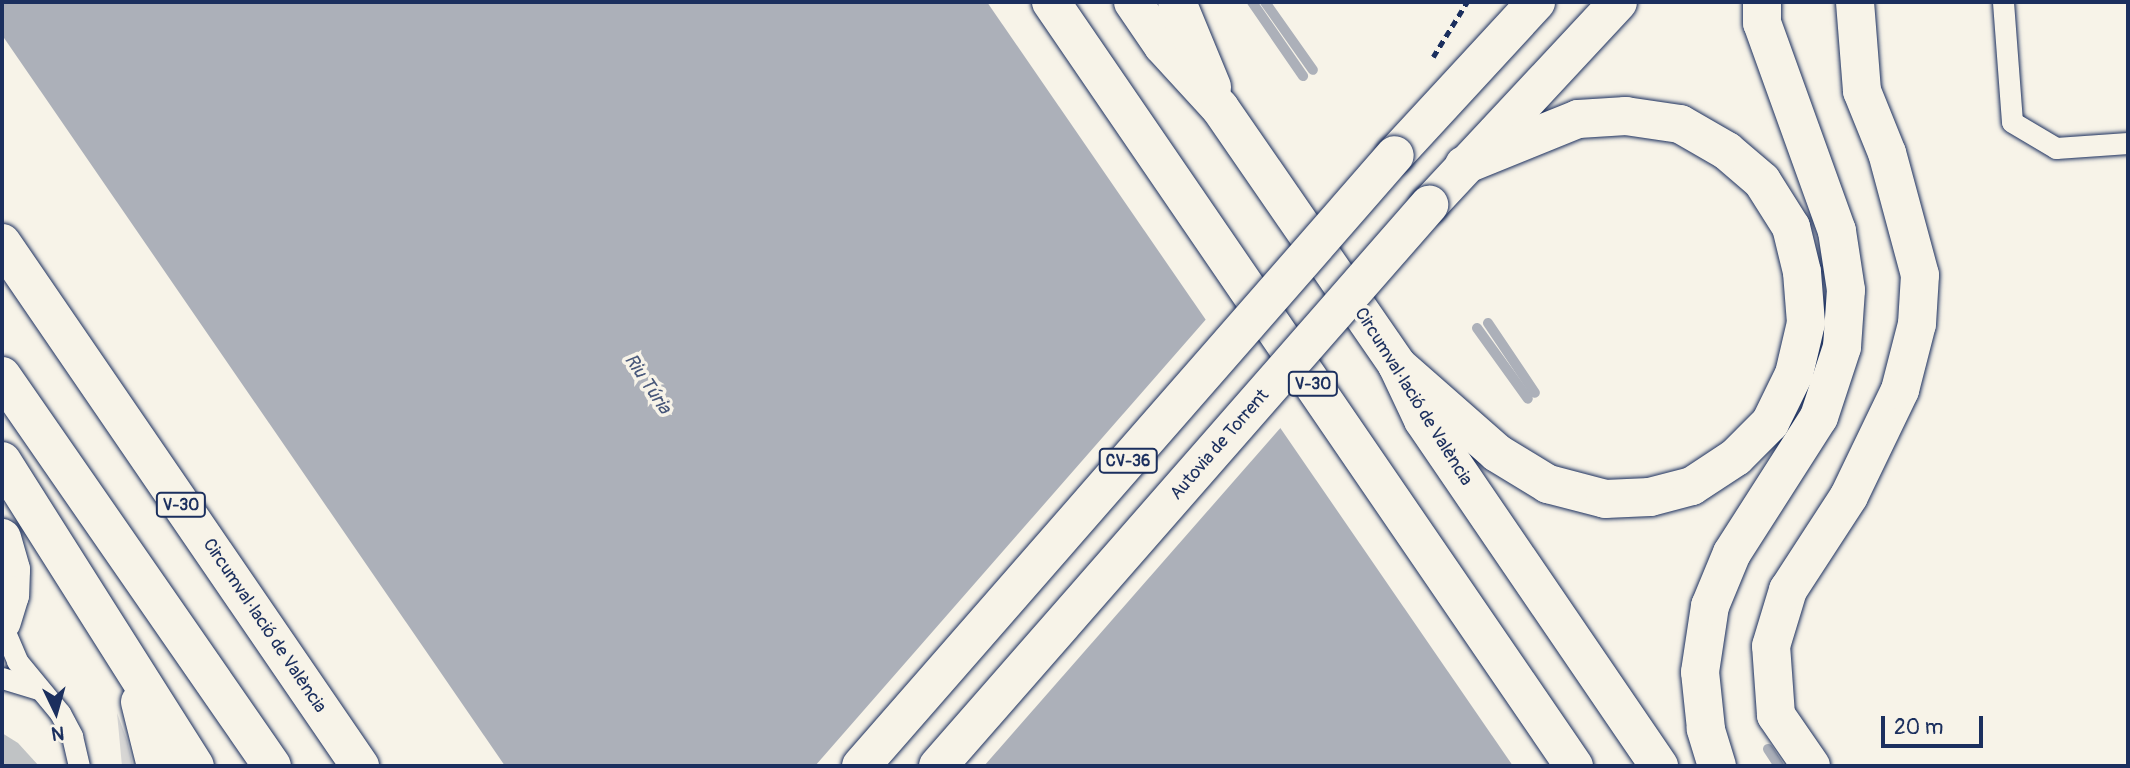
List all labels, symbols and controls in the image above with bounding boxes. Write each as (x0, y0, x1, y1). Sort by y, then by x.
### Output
street label: Circumval·lació de València (1349, 304, 1477, 490)
water label: Riu Túria (619, 350, 675, 418)
road number: V-30 (1287, 372, 1339, 396)
street label: Autovia de Torrent (1166, 385, 1274, 505)
road number: CV-36 (1098, 448, 1158, 474)
road number: V-30 (155, 492, 207, 518)
street label: Circumval·lació de València (198, 535, 330, 717)
north arrow (21, 677, 91, 747)
scale bar (1885, 702, 1986, 746)
text: 20 m (1894, 714, 1943, 741)
text: N (50, 720, 65, 745)

